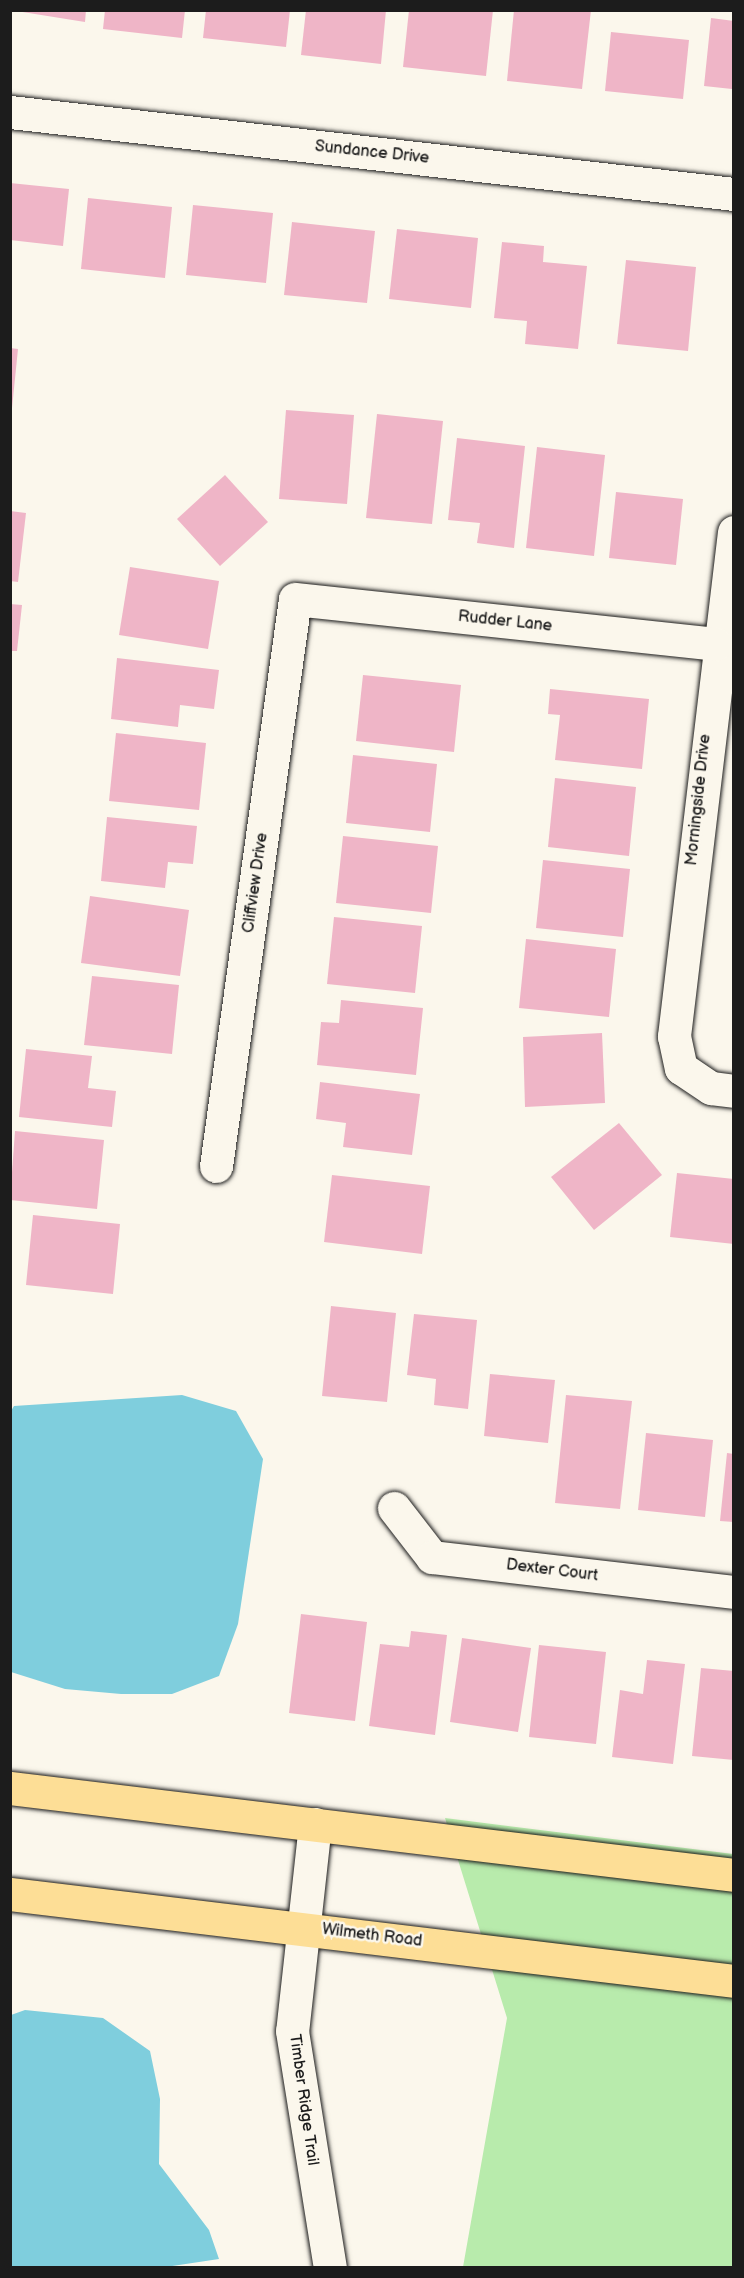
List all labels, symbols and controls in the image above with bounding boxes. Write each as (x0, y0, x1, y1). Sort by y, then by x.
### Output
street label: Sundance Drive (314, 137, 430, 169)
street label: Rudder Lane (457, 608, 553, 636)
street label: Morningside Drive (683, 733, 715, 867)
street label: Cliffview Drive (239, 832, 273, 934)
street label: Dexter Court (505, 1556, 599, 1586)
street label: Wilmeth Road (321, 1920, 423, 1952)
street label: Timber Ridge Trail (284, 2033, 322, 2167)

